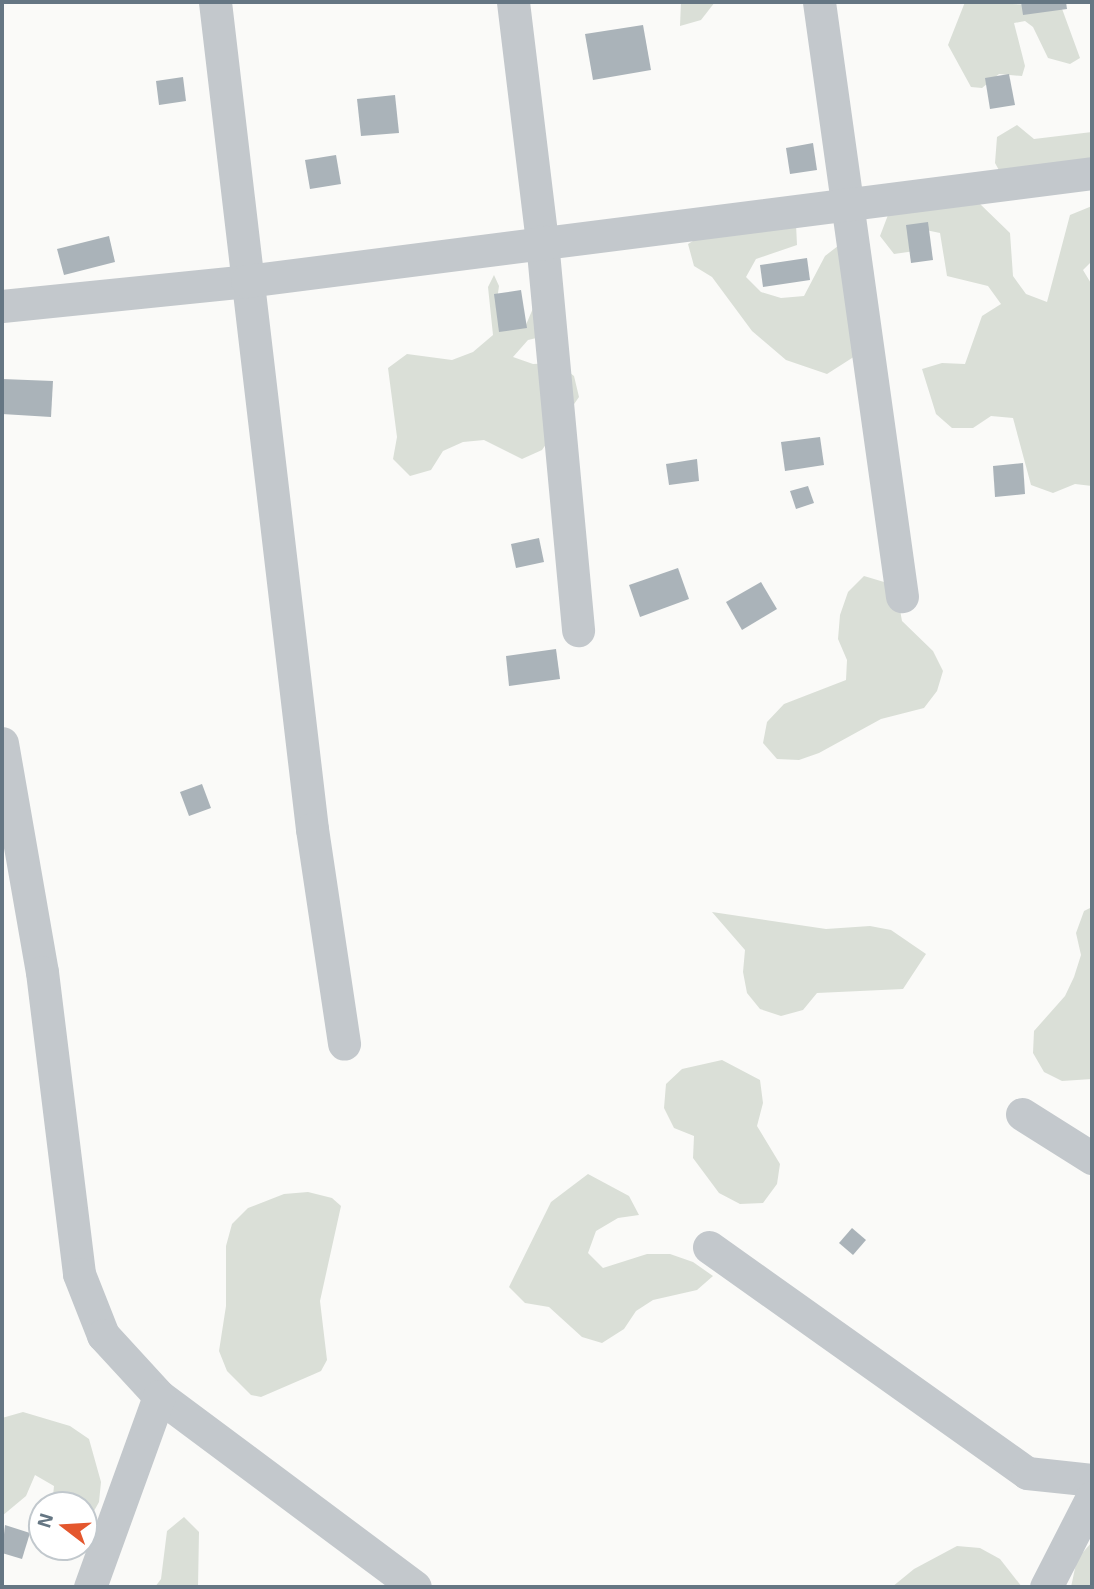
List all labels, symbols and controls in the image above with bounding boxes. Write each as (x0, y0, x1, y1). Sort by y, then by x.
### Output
north arrow (28, 1491, 98, 1561)
text: N (31, 1510, 57, 1530)

